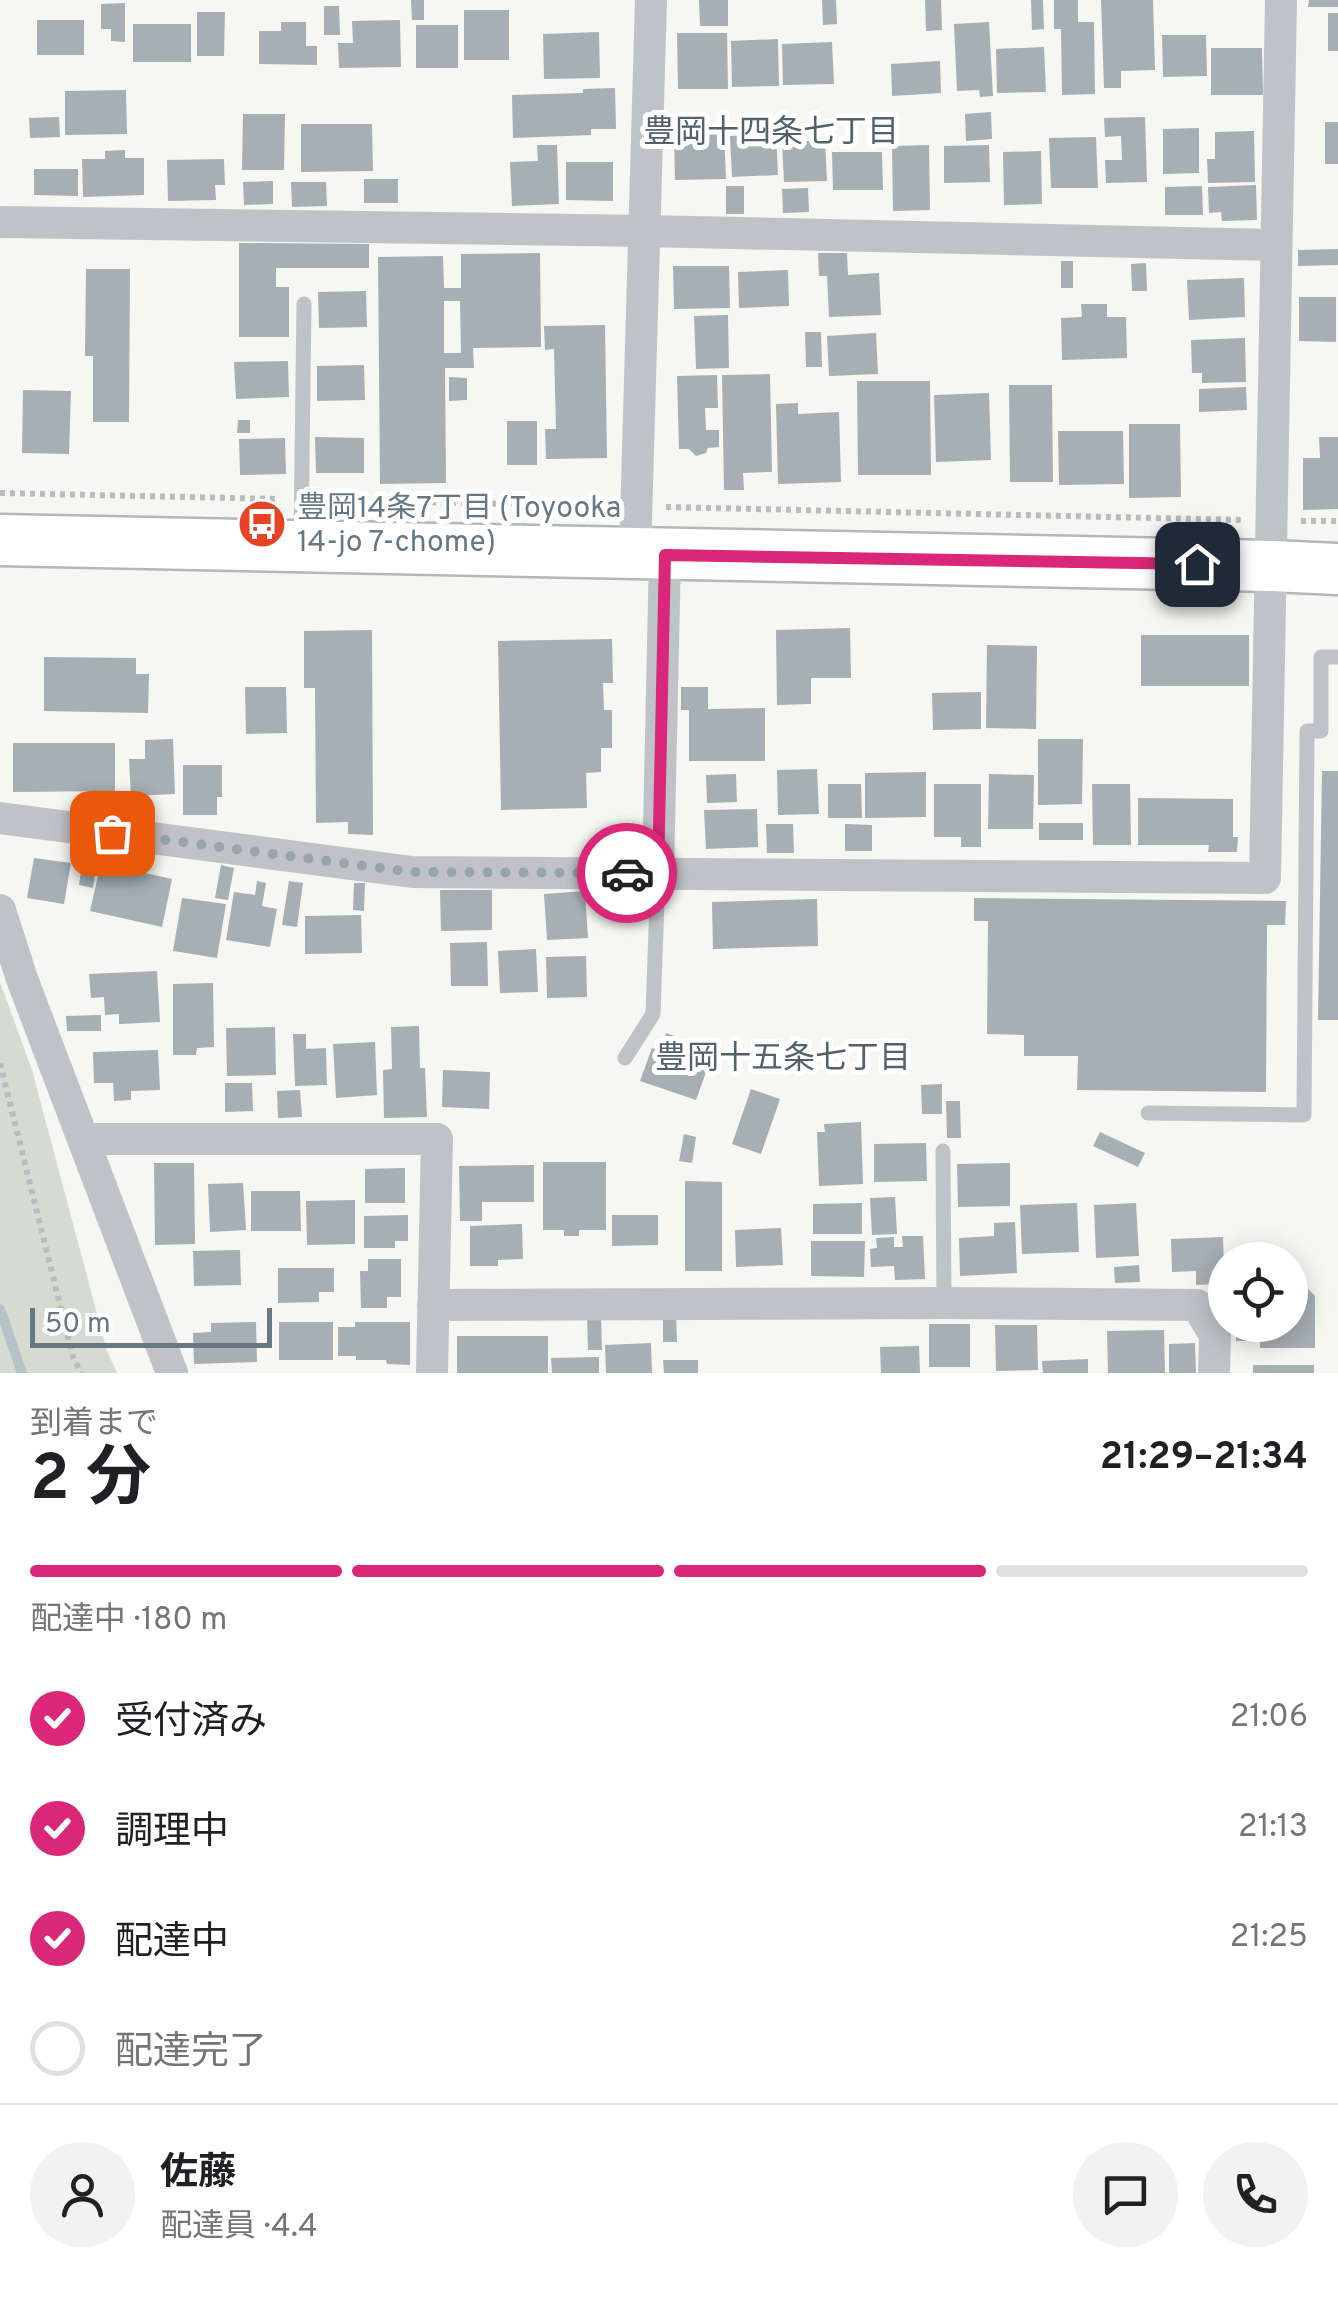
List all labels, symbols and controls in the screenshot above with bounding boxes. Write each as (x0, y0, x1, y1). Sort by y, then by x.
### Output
district label: 豊岡十四条七丁目 (643, 114, 899, 154)
place label: 豊岡14条7丁目 (Toyooka 14-jo 7-chome) (297, 491, 621, 562)
bus stop icon: 豊岡14条7丁目 (Toyooka 14-jo 7-chome) (236, 498, 288, 550)
pin (1155, 522, 1240, 607)
icon: home (1170, 537, 1225, 592)
pin (70, 791, 155, 876)
icon: bag (85, 806, 140, 861)
courier (577, 823, 677, 923)
icon: car (600, 846, 655, 901)
district label: 豊岡十五条七丁目 (655, 1040, 911, 1080)
map controls (1208, 1242, 1308, 1342)
button: locate (1208, 1242, 1308, 1342)
scale bar (30, 1303, 272, 1348)
text: 50 m (45, 1307, 111, 1343)
text: 到着まで (30, 1405, 158, 1445)
text: 21:29–21:34 (1100, 1434, 1308, 1483)
text: 2 分 (30, 1441, 151, 1523)
text: 配達中 · 180 m (30, 1601, 227, 1641)
icon: check (30, 1691, 85, 1746)
text: 21:06 (1230, 1698, 1308, 1738)
text: 受付済み (115, 1699, 267, 1748)
icon: check (30, 1801, 85, 1856)
text: 21:13 (1238, 1808, 1308, 1848)
text: 調理中 (115, 1809, 229, 1858)
icon: check (30, 1911, 85, 1966)
text: 21:25 (1230, 1918, 1308, 1958)
text: 配達中 (115, 1919, 229, 1968)
text: 配達完了 (115, 2029, 267, 2078)
button: person (30, 2142, 135, 2247)
button: chat (1073, 2142, 1178, 2247)
button: phone (1203, 2142, 1308, 2247)
text: 佐藤 (160, 2150, 236, 2199)
text: 配達員 · 4.4 (160, 2208, 318, 2248)

